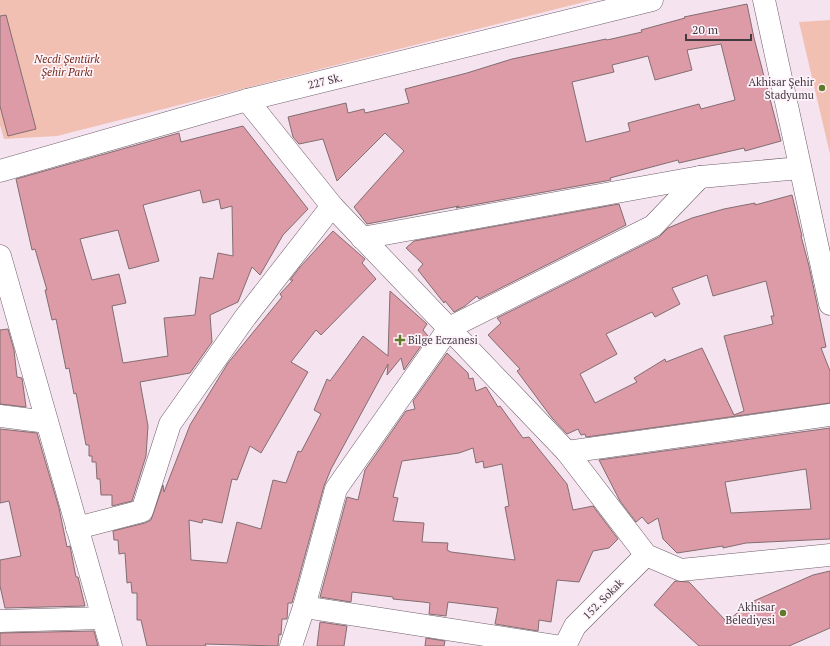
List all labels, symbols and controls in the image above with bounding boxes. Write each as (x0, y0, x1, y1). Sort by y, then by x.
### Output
scale bar (686, 16, 751, 42)
text: 20 m (692, 22, 719, 37)
park label: Necdi Şentürk Şehir Parkı (33, 52, 100, 79)
street label: 227 Sk. (306, 70, 344, 92)
place label: Akhisar Şehir Stadyumu (748, 75, 815, 102)
marker: Akhisar Şehir Stadyumu (817, 83, 827, 93)
place label: Bilge Eczanesi (408, 333, 478, 347)
marker: Bilge Eczanesi (395, 335, 405, 345)
street label: 152. Sokak (580, 576, 626, 622)
place label: Akhisar Belediyesi (725, 600, 776, 627)
marker: Akhisar Belediyesi (778, 608, 788, 618)

